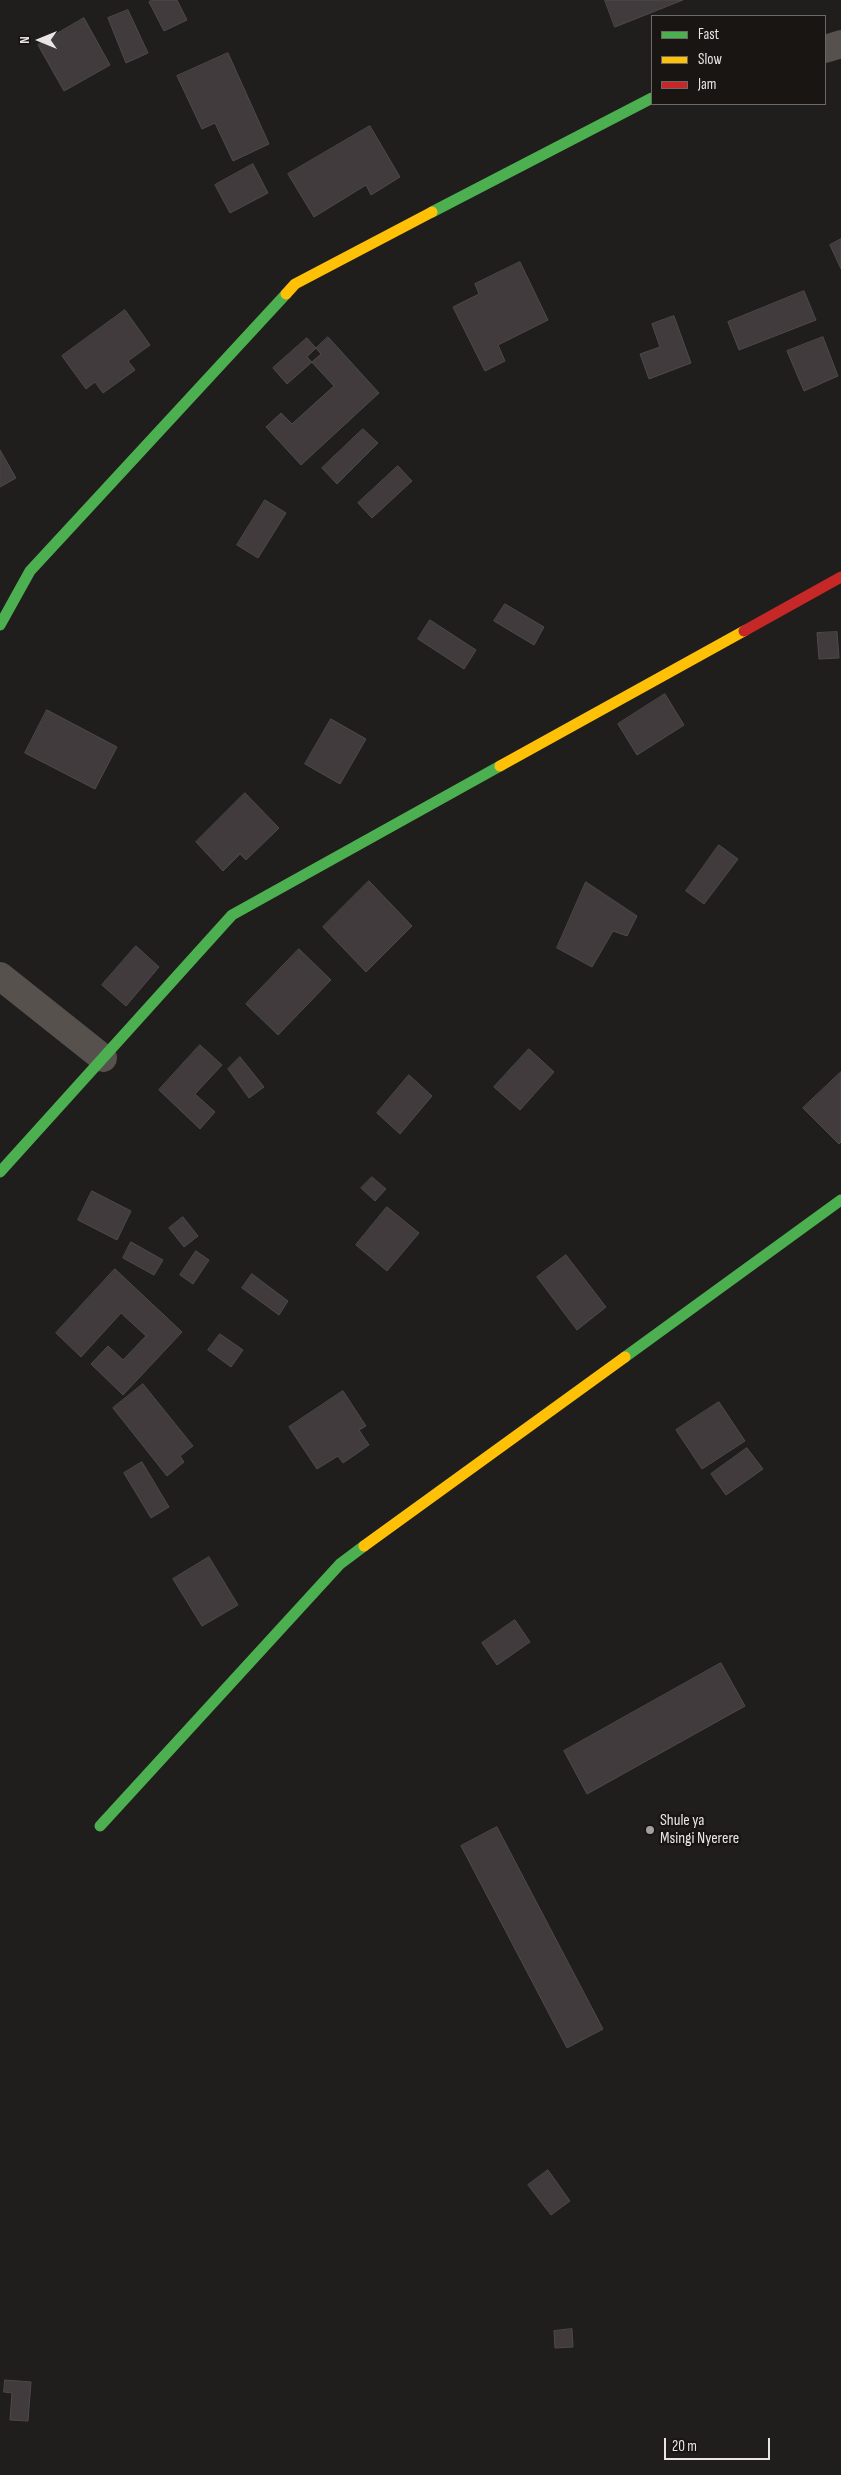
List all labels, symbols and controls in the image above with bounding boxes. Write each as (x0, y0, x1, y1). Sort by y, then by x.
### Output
north arrow (15, 15, 65, 65)
legend (651, 15, 826, 105)
text: Fast (698, 25, 719, 44)
text: N (16, 36, 33, 44)
text: Slow (698, 50, 722, 69)
text: Jam (698, 75, 716, 94)
place label: Shule ya Msingi Nyerere (660, 1811, 739, 1849)
marker: Shule ya Msingi Nyerere (644, 1824, 656, 1836)
scale bar (666, 2428, 772, 2460)
text: 20 m (672, 2437, 697, 2456)

